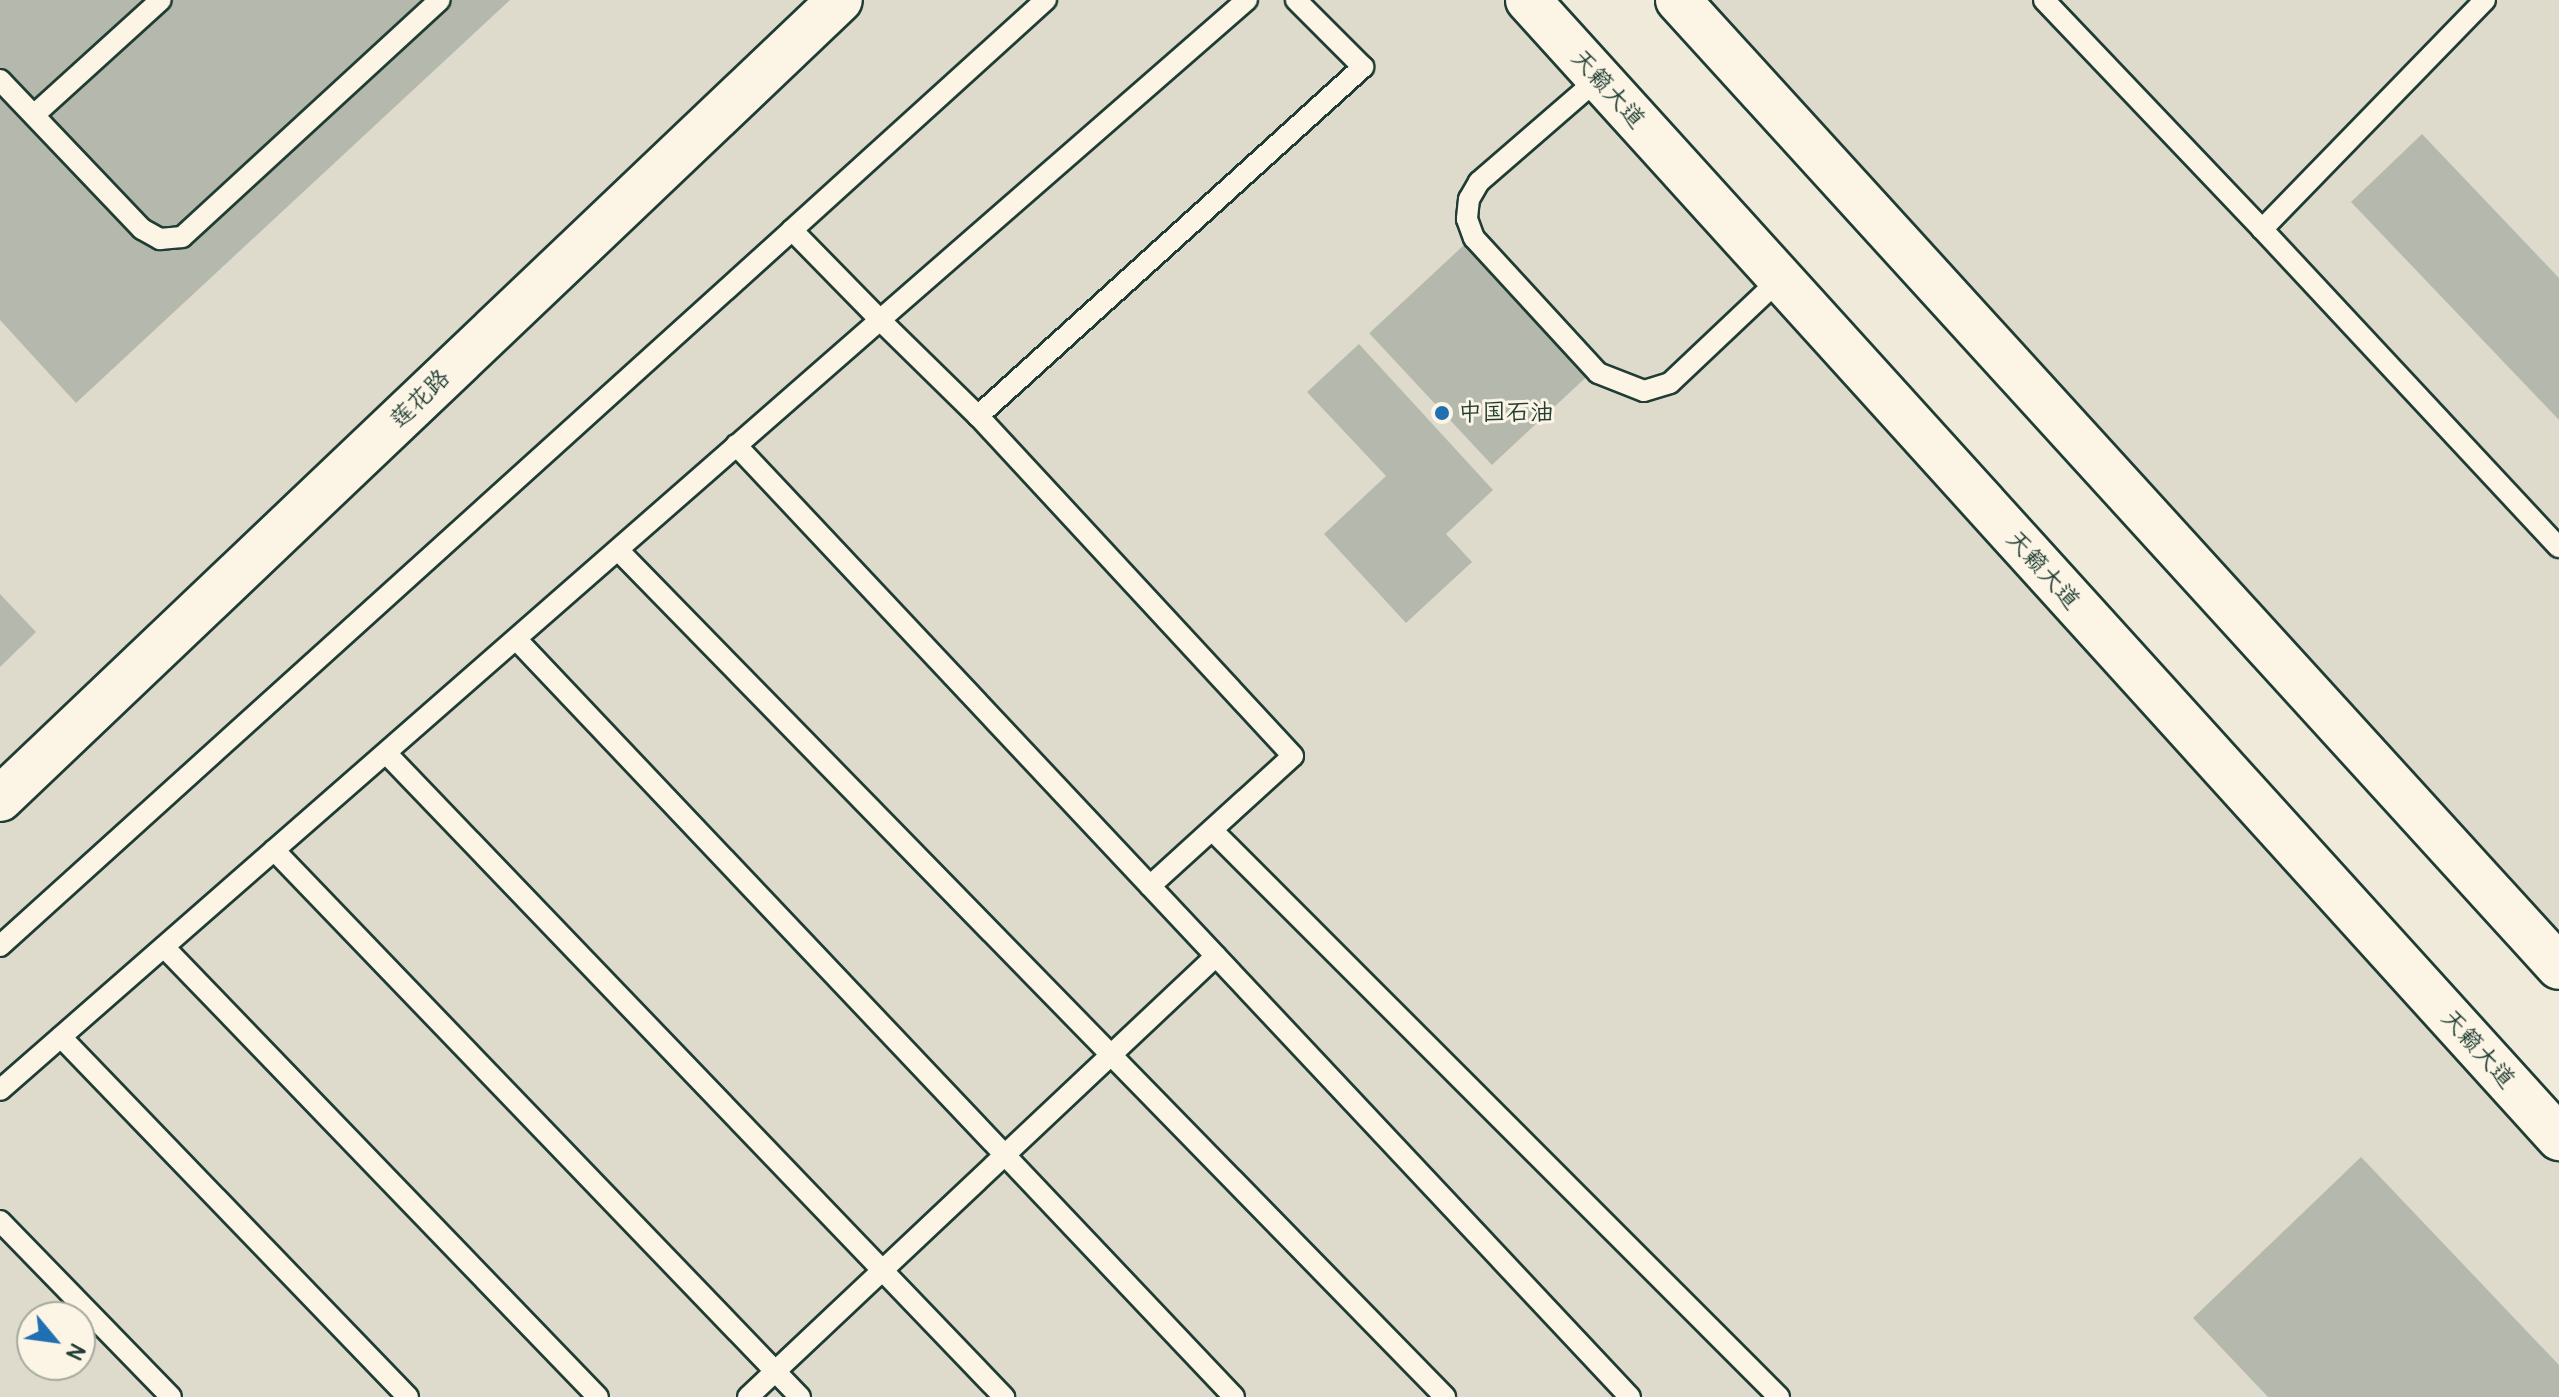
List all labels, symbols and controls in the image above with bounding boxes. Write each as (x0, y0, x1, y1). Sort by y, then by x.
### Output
street label: 天籁大道 (1565, 44, 1651, 134)
street label: 莲花路 (384, 364, 456, 434)
place label: 中国石油 (1458, 399, 1554, 427)
marker: 中国石油 (1433, 404, 1451, 422)
street label: 天籁大道 (2000, 525, 2086, 615)
street label: 天籁大道 (2435, 1004, 2521, 1094)
north arrow (16, 1301, 96, 1381)
text: N (59, 1338, 91, 1365)

